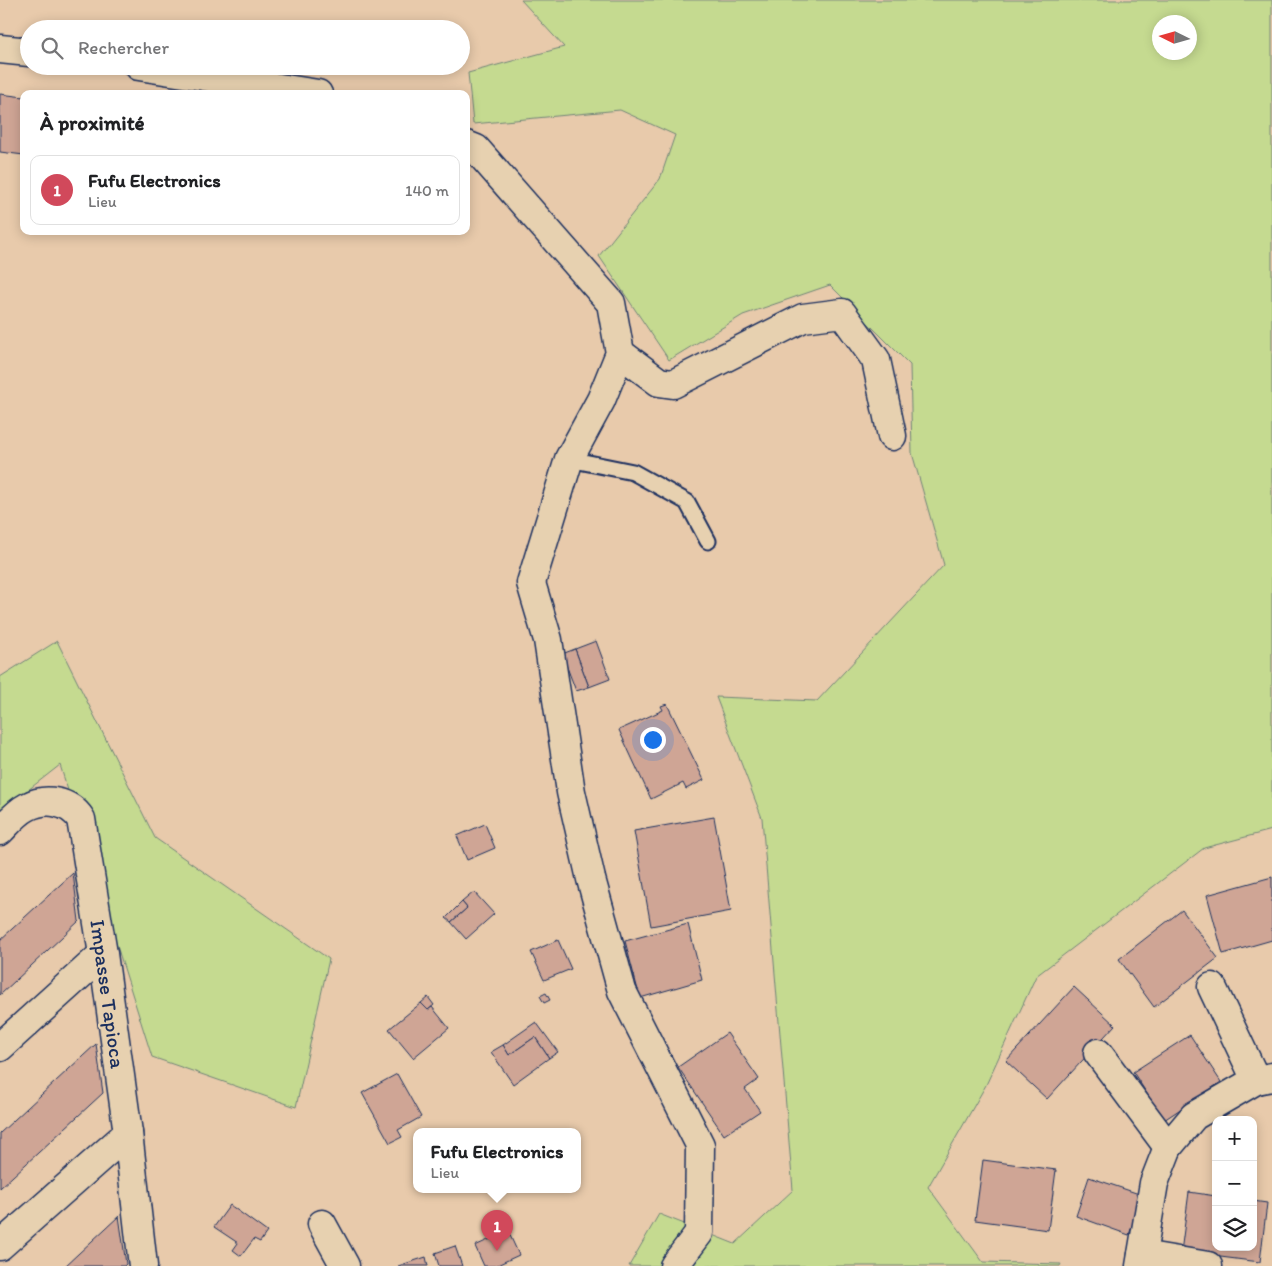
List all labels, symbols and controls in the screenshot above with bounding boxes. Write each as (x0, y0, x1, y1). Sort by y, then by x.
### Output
north arrow (1152, 15, 1197, 60)
search box (20, 20, 470, 75)
icon: search (38, 34, 66, 62)
text: Rechercher (78, 36, 169, 59)
text: À proximité (40, 110, 145, 135)
text: Fufu Electronics (88, 169, 221, 192)
text: 1 (53, 181, 61, 200)
text: 140 m (405, 181, 449, 200)
text: Lieu (88, 192, 117, 211)
your location (640, 727, 666, 753)
street label: Impasse Tapioca (85, 918, 131, 1070)
map controls (1212, 1116, 1257, 1251)
button: + (1212, 1116, 1257, 1161)
popup (413, 1128, 581, 1193)
text: Fufu Electronics (431, 1140, 563, 1163)
button: − (1212, 1161, 1257, 1206)
text: Lieu (431, 1163, 459, 1182)
button: layers (1212, 1206, 1257, 1251)
pin: 1 (481, 1210, 513, 1251)

